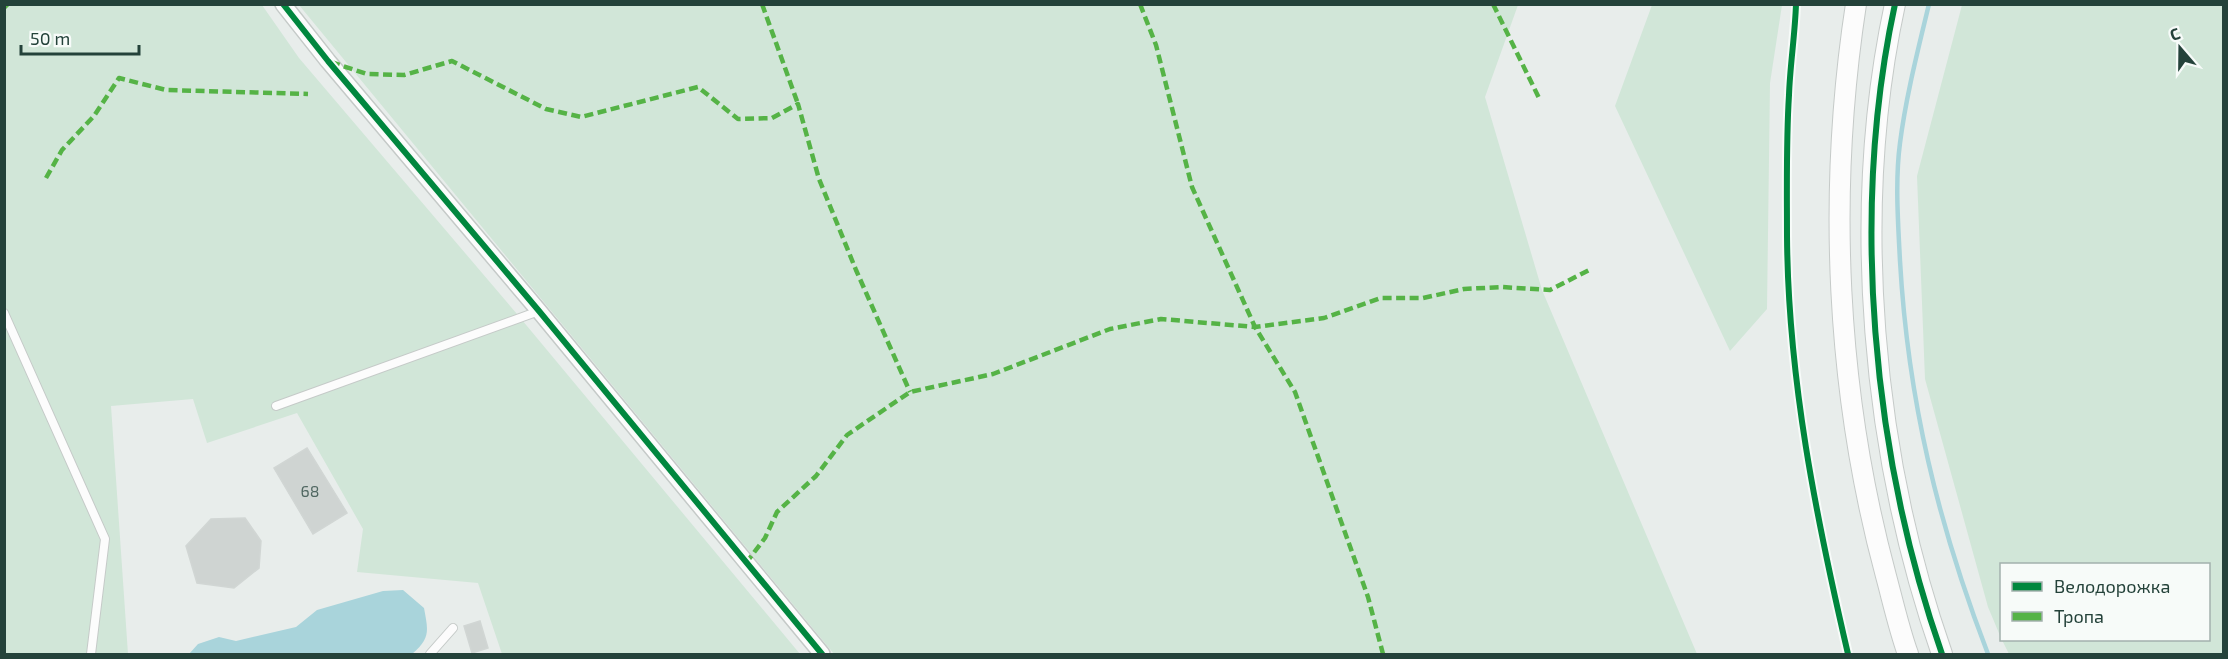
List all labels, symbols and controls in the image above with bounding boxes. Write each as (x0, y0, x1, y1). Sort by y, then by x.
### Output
scale bar (21, 18, 140, 56)
north arrow (2150, 18, 2210, 78)
text: С (2167, 23, 2182, 44)
text: 50 m (30, 27, 70, 49)
house number: 68 (301, 481, 319, 500)
legend (2000, 563, 2210, 641)
text: Велодорожка (2054, 575, 2170, 597)
text: Тропа (2054, 605, 2104, 627)

